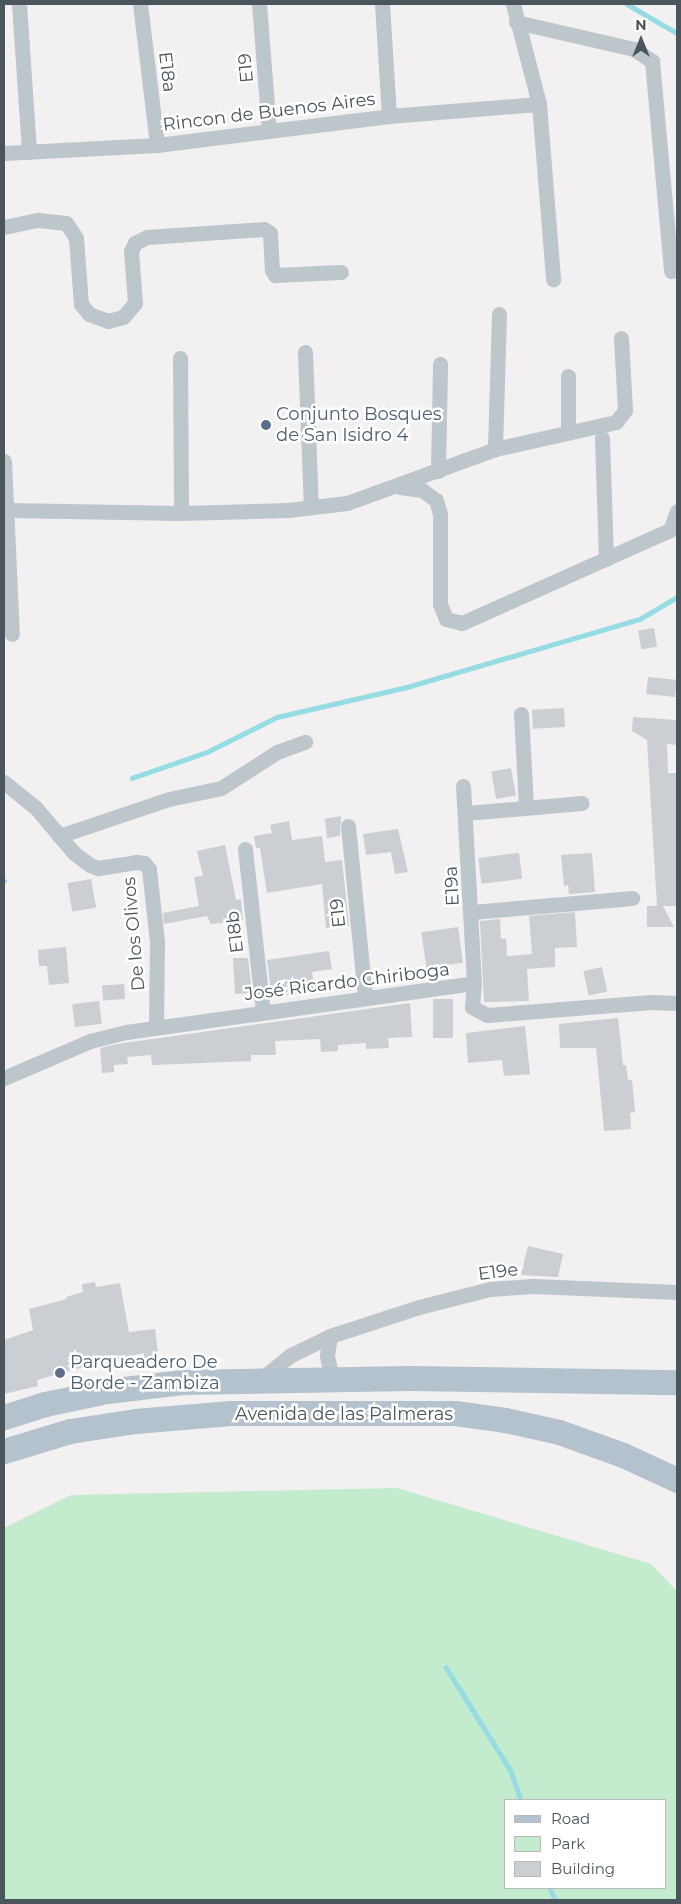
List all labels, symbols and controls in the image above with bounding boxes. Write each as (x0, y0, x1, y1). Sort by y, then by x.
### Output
north arrow (616, 15, 666, 65)
text: N (635, 16, 647, 34)
street label: E18a (154, 51, 180, 93)
street label: E19 (234, 52, 258, 84)
street label: Rincon de Buenos Aires (162, 88, 376, 136)
place label: Conjunto Bosques de San Isidro 4 (276, 404, 442, 446)
marker: Conjunto Bosques de San Isidro 4 (260, 419, 272, 431)
street label: E19a (440, 865, 464, 907)
street label: De los Olivos (118, 876, 150, 992)
street label: E19 (326, 897, 350, 929)
street label: E18b (222, 910, 248, 954)
street label: José Ricardo Chiriboga (243, 959, 451, 1005)
street label: E19e (477, 1259, 519, 1285)
place label: Parqueadero De Borde - Zambiza (70, 1352, 220, 1395)
marker: Parqueadero De Borde - Zambiza (54, 1367, 66, 1379)
street label: Avenida de las Palmeras (235, 1403, 453, 1425)
legend (503, 1799, 666, 1889)
text: Road (551, 1809, 590, 1828)
text: Park (551, 1834, 585, 1853)
text: Building (551, 1859, 615, 1878)

